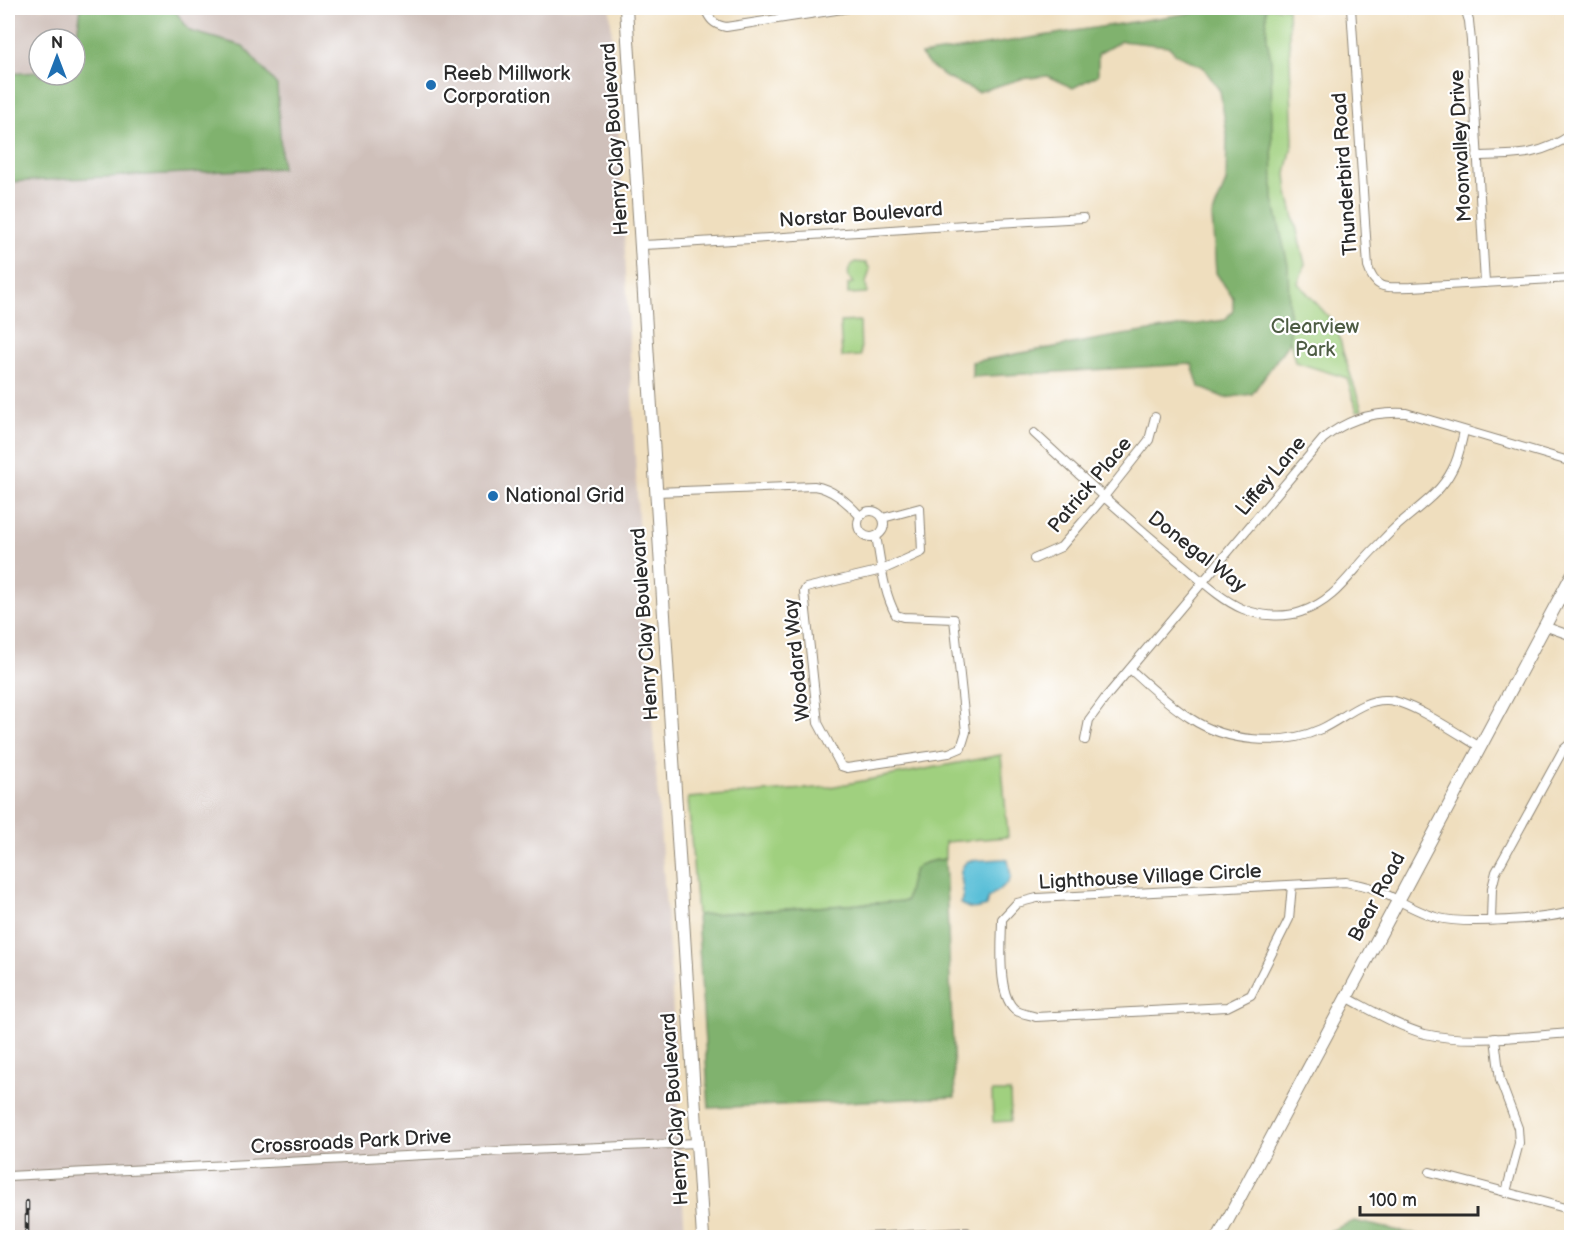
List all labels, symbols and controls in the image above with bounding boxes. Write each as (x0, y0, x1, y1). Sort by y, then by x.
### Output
north arrow (27, 27, 87, 87)
text: N (51, 34, 63, 53)
street label: Henry Clay Boulevard (596, 42, 634, 236)
place label: Reeb Millwork Corporation (443, 62, 570, 109)
street label: Moonvalley Drive (1445, 69, 1477, 223)
marker: Reeb Millwork Corporation (424, 78, 438, 92)
street label: Thunderbird Road (1327, 92, 1363, 256)
street label: Norstar Boulevard (778, 197, 944, 233)
park label: Clearview Park (1271, 315, 1360, 362)
street label: Liffey Lane (1231, 431, 1311, 521)
street label: Patrick Place (1043, 432, 1137, 538)
place label: National Grid (505, 484, 624, 508)
marker: National Grid (486, 489, 500, 503)
street label: Donegal Way (1143, 506, 1251, 598)
street label: Henry Clay Boulevard (626, 527, 664, 721)
street label: Woodard Way (779, 598, 815, 722)
street label: Bear Road (1343, 848, 1411, 946)
street label: Lighthouse Village Circle (1038, 859, 1262, 895)
street label: Henry Clay Boulevard (656, 1012, 694, 1206)
street label: Crossroads Park Drive (250, 1125, 452, 1159)
scale bar (1360, 1179, 1478, 1217)
text: 100 m (1369, 1190, 1417, 1211)

